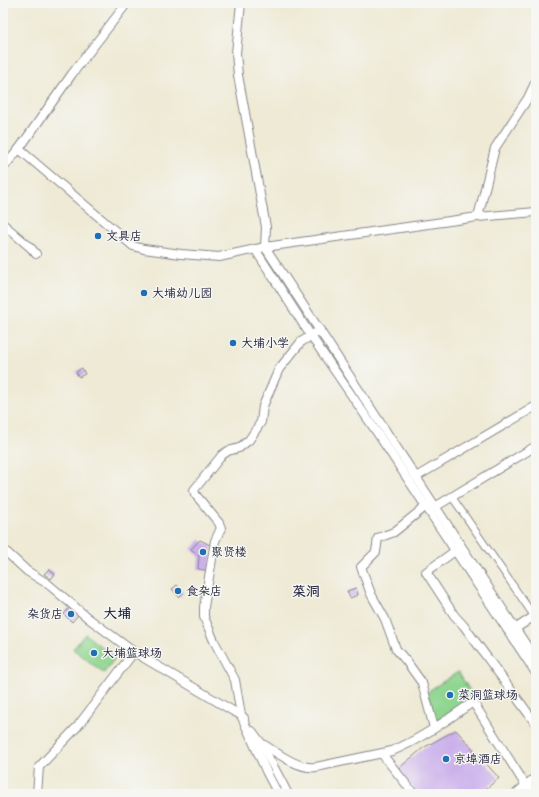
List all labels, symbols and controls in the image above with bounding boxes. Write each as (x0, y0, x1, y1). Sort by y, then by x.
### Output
place label: 文具店 (106, 228, 142, 245)
marker: 文具店 (93, 231, 103, 241)
place label: 大埔幼儿园 (152, 285, 212, 302)
marker: 大埔幼儿园 (139, 288, 149, 298)
place label: 大埔小学 (241, 335, 289, 352)
marker: 大埔小学 (228, 338, 238, 348)
place label: 聚贤楼 (211, 544, 247, 561)
marker: 聚贤楼 (198, 547, 208, 557)
district label: 菜洞 (292, 582, 320, 602)
place label: 食杂店 (186, 583, 222, 600)
marker: 食杂店 (173, 586, 183, 596)
district label: 大埔 (103, 604, 131, 624)
place label: 杂货店 (27, 606, 63, 623)
marker: 杂货店 (66, 609, 76, 619)
place label: 大埔篮球场 (102, 645, 162, 662)
marker: 大埔篮球场 (89, 648, 99, 658)
place label: 菜洞篮球场 (458, 687, 518, 704)
marker: 菜洞篮球场 (445, 690, 455, 700)
place label: 京埠酒店 (454, 751, 502, 768)
marker: 京埠酒店 (441, 754, 451, 764)

